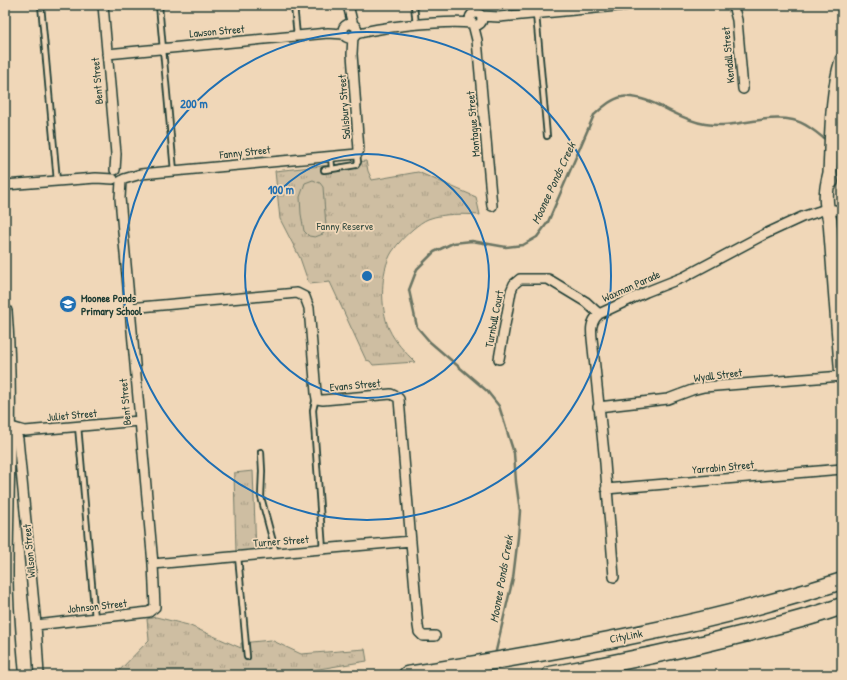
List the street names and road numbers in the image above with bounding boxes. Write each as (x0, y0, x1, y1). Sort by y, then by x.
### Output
street label: Lawson Street (189, 22, 245, 40)
street label: Kendall Street (719, 26, 737, 84)
street label: Bent Street (88, 57, 106, 105)
street label: Salisbury Street (335, 74, 353, 140)
street label: Montague Street (463, 90, 483, 157)
street label: Fanny Street (218, 142, 271, 162)
street label: Waxman Parade (600, 267, 663, 305)
street label: Turnbull Court (482, 289, 506, 349)
street label: Wyall Street (693, 365, 743, 385)
street label: Evans Street (329, 376, 381, 394)
street label: Bent Street (116, 378, 134, 426)
street label: Juliet Street (46, 406, 98, 424)
street label: Yarrabin Street (691, 457, 755, 477)
street label: Wilson Street (20, 523, 38, 578)
street label: Turner Street (253, 532, 309, 550)
street label: Johnson Street (66, 596, 128, 616)
street label: CityLink (608, 626, 644, 646)

